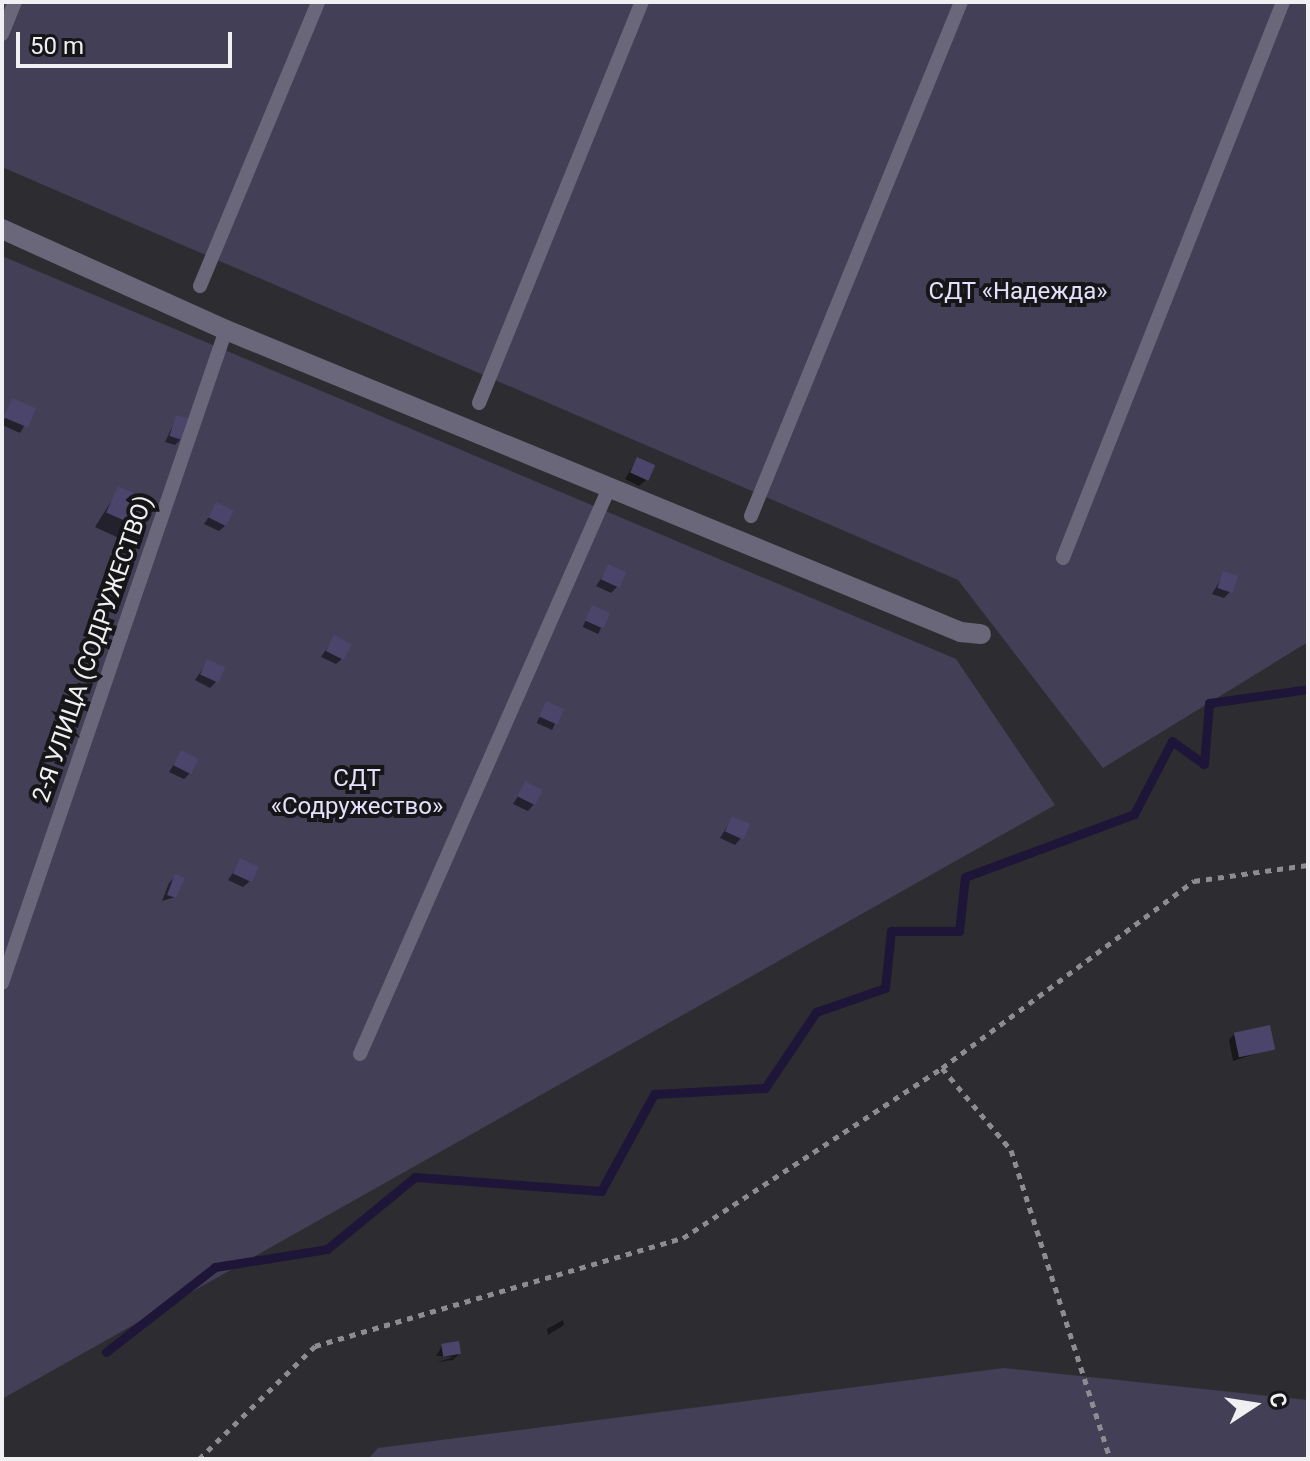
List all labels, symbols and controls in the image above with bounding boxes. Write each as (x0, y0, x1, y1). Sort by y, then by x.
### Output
scale bar (20, 16, 236, 66)
text: 50 m (30, 32, 84, 60)
park label: СДТ «Надежда» (928, 278, 1108, 306)
street label: 2-Я УЛИЦА (СОДРУЖЕСТВО) (27, 492, 159, 806)
park label: СДТ «Содружество» (271, 765, 443, 821)
north arrow (1214, 1365, 1294, 1445)
text: С (1264, 1390, 1292, 1410)

